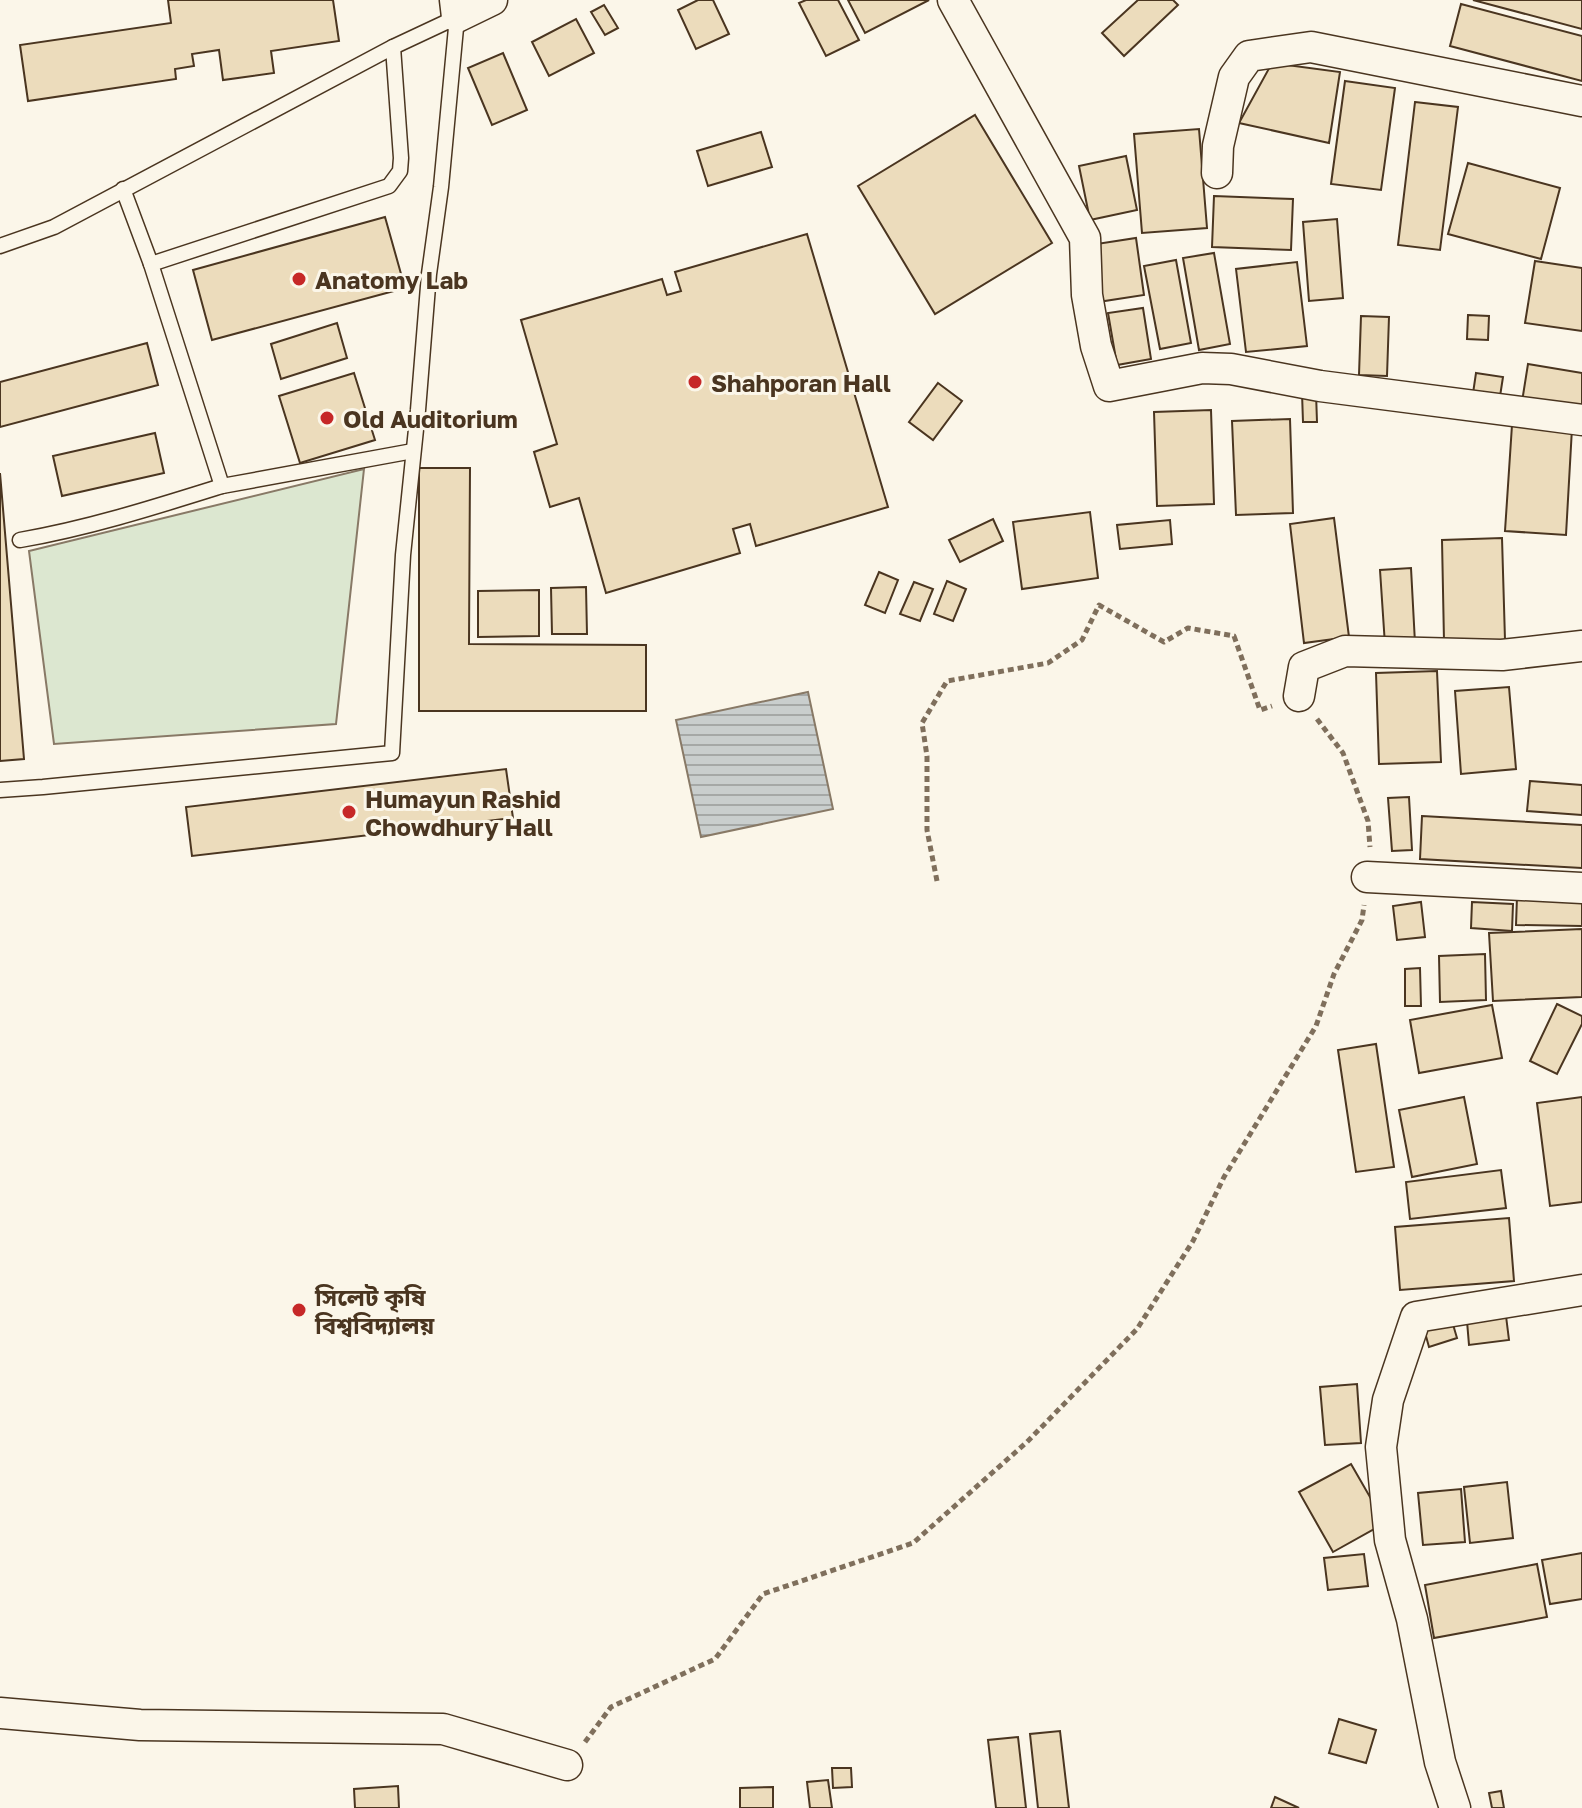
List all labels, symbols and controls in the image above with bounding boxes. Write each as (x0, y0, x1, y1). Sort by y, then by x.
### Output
place label: Anatomy Lab (315, 265, 468, 294)
marker: Anatomy Lab (290, 270, 308, 288)
place label: Shahporan Hall (711, 368, 891, 397)
marker: Shahporan Hall (686, 373, 704, 391)
place label: Old Auditorium (343, 404, 518, 433)
marker: Old Auditorium (318, 409, 336, 427)
place label: Humayun Rashid Chowdhury Hall (365, 784, 561, 841)
marker: Humayun Rashid Chowdhury Hall (340, 803, 358, 821)
place label: সিলেট কৃষি বিশ্ববিদ্যালয় (314, 1282, 436, 1339)
marker: সিলেট কৃষি বিশ্ববিদ্যালয় (290, 1301, 308, 1319)

